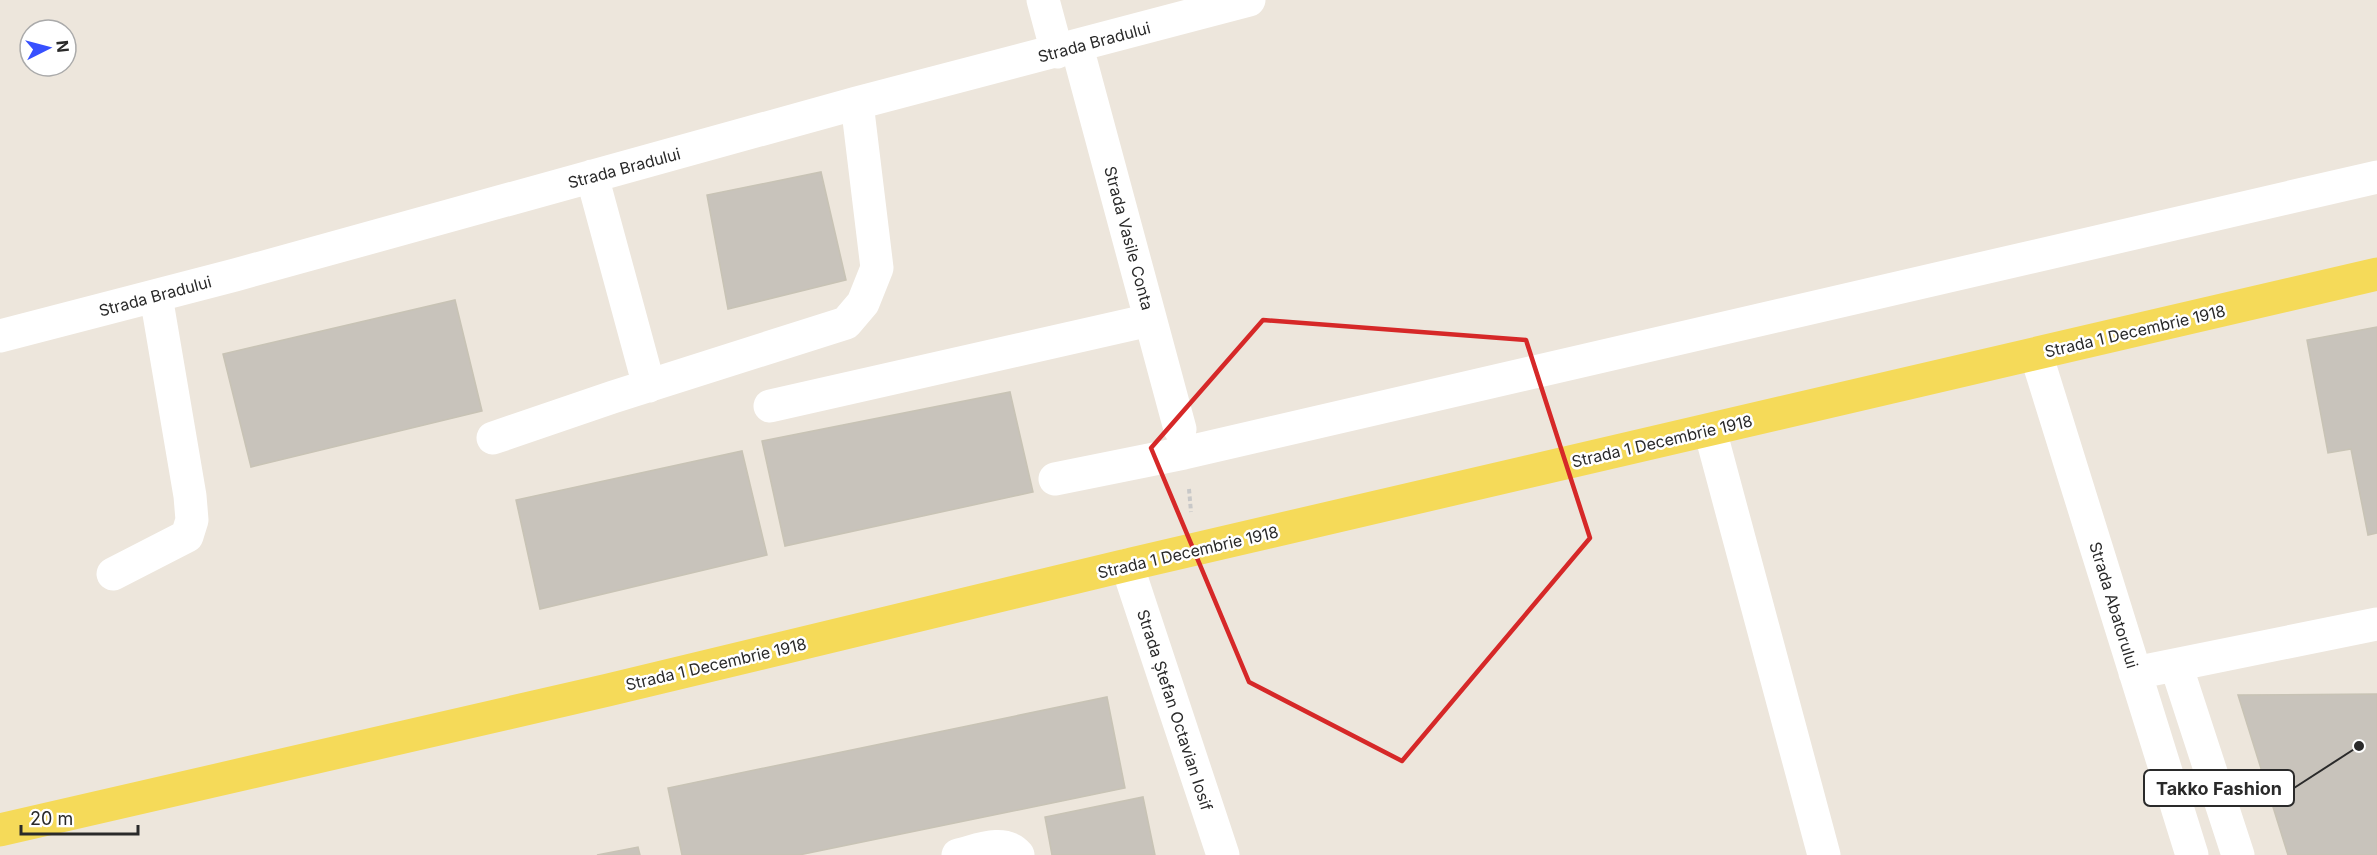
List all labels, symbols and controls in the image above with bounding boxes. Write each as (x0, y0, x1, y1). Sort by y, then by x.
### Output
street label: Strada Bradului (1036, 17, 1152, 67)
north arrow (18, 18, 78, 78)
text: N (52, 39, 74, 54)
street label: Strada Bradului (566, 143, 682, 193)
street label: Strada Vasile Conta (1100, 164, 1158, 312)
street label: Strada Bradului (97, 271, 213, 321)
street label: Strada 1 Decembrie 1918 (2043, 300, 2227, 362)
street label: Strada 1 Decembrie 1918 (1570, 410, 1754, 472)
street label: Strada 1 Decembrie 1918 (1096, 521, 1280, 583)
street label: Strada Abatorului (2085, 539, 2143, 671)
street label: Strada Ștefan Octavian Iosif (1133, 607, 1217, 813)
street label: Strada 1 Decembrie 1918 (624, 633, 808, 695)
callout: Takko Fashion (2144, 770, 2294, 806)
text: Takko Fashion (2156, 778, 2282, 799)
scale bar (21, 798, 138, 836)
text: 20 m (30, 808, 73, 829)

